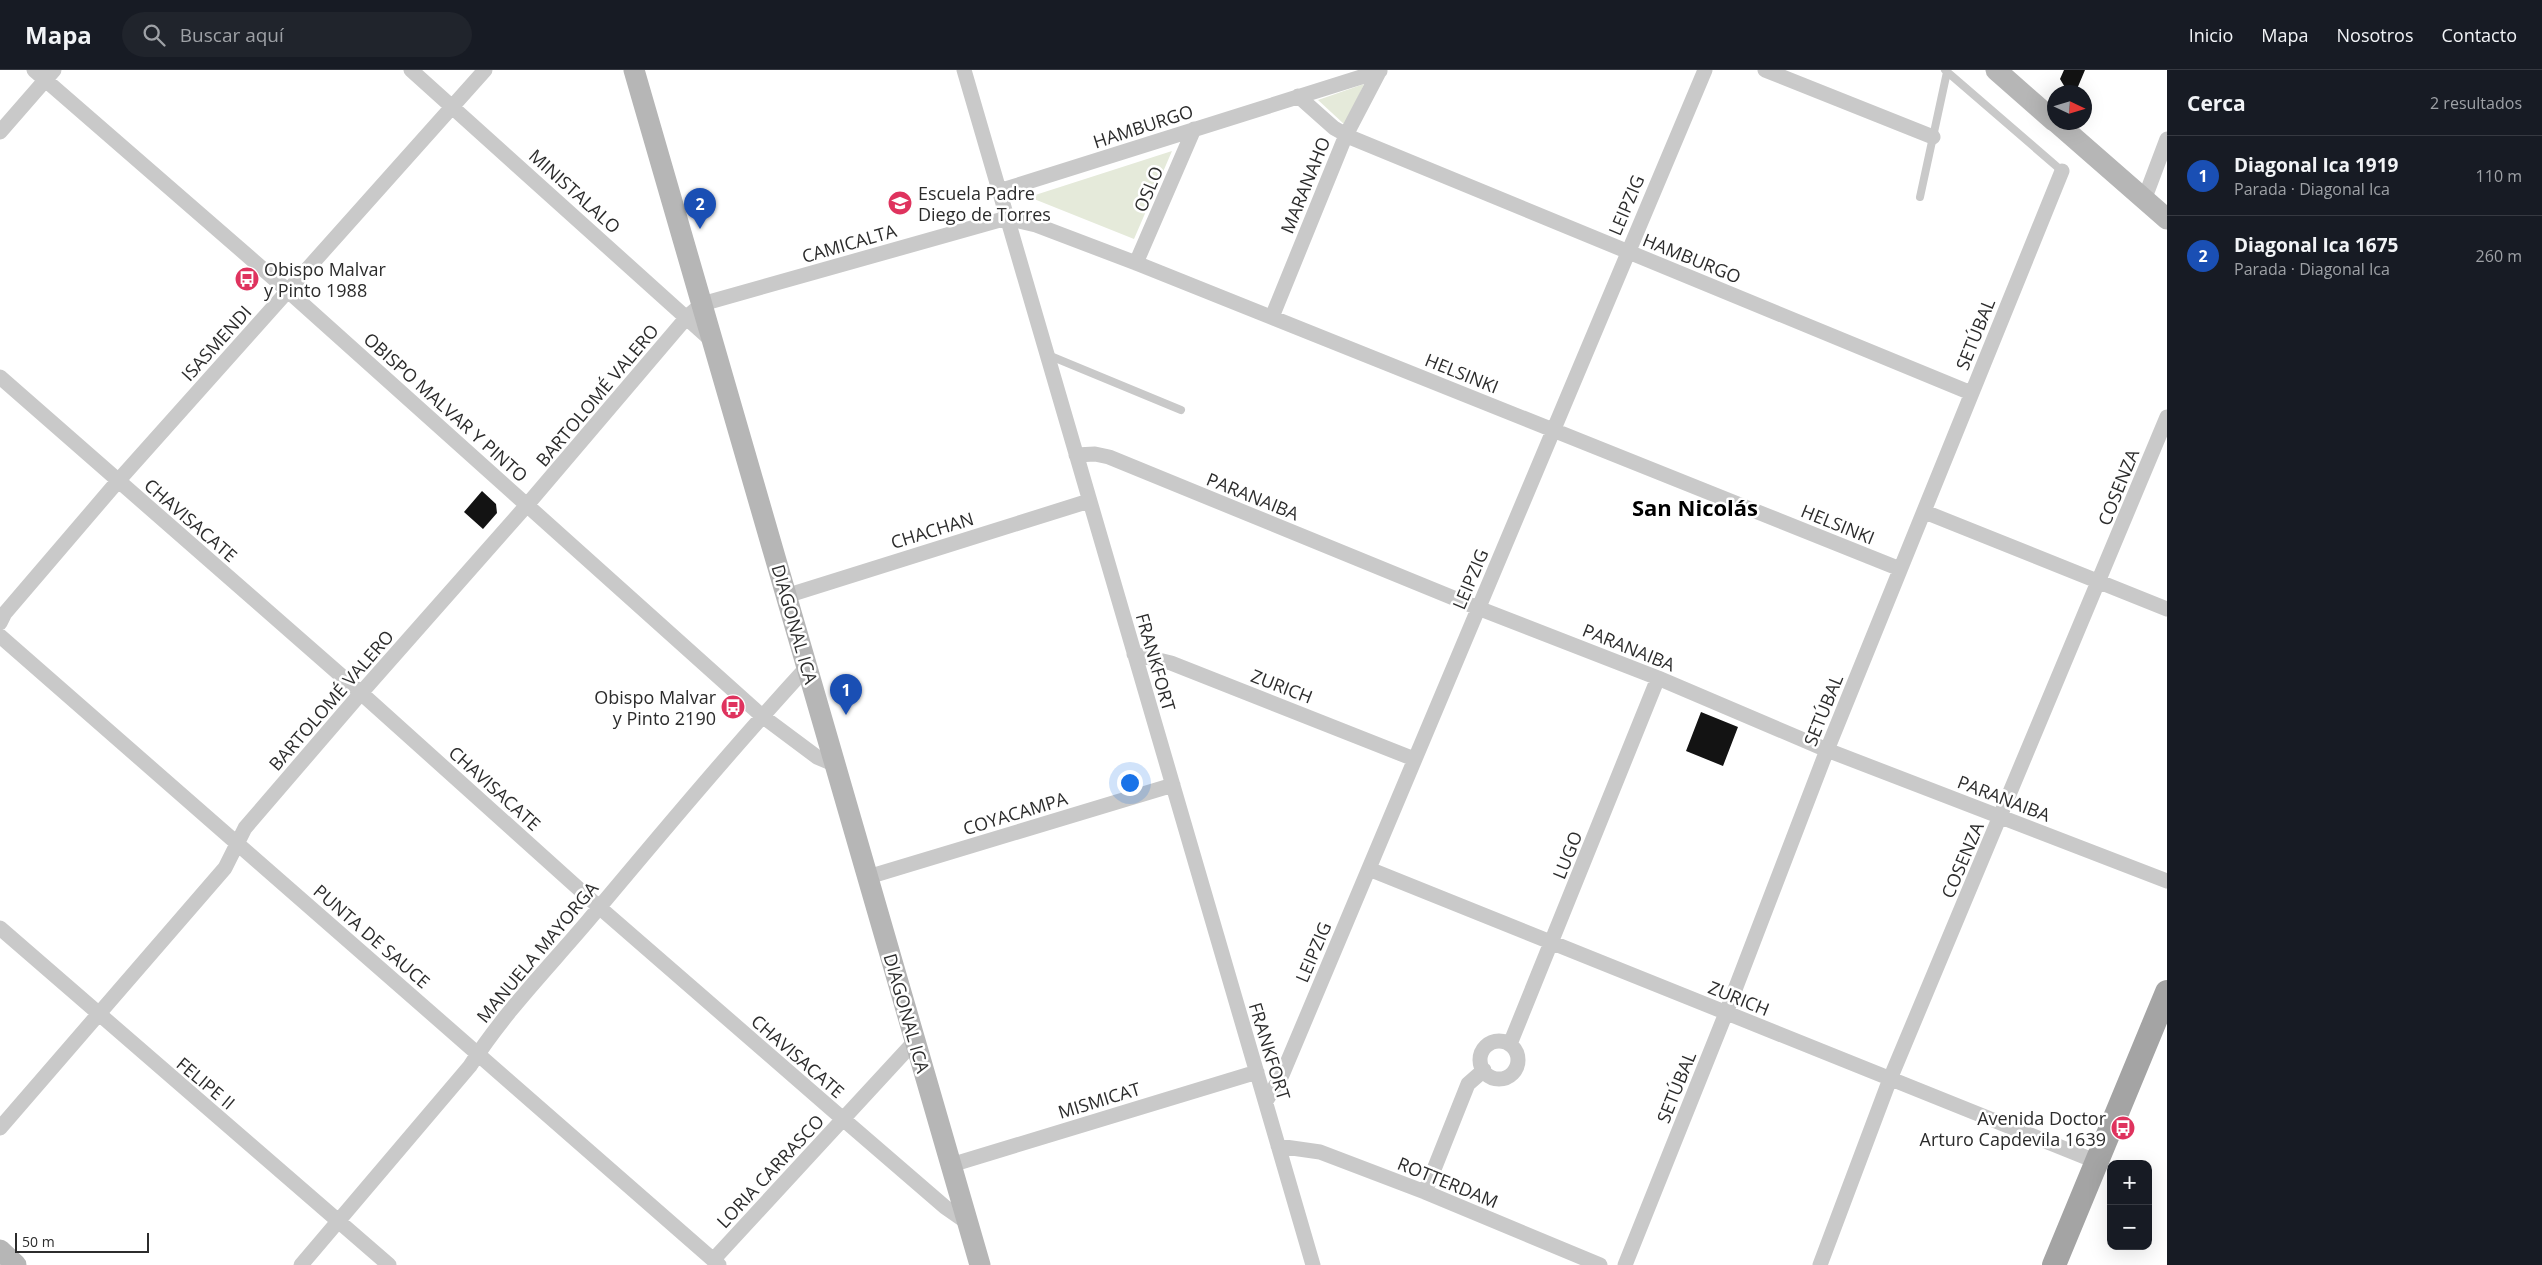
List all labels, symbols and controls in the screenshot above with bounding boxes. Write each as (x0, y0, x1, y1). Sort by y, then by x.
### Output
search box (122, 12, 472, 57)
text: Mapa (25, 18, 92, 51)
icon: search (140, 21, 168, 49)
text: Buscar aquí (180, 22, 284, 48)
text: Inicio (2189, 23, 2233, 47)
text: Mapa (2261, 23, 2309, 47)
text: Nosotros (2337, 23, 2414, 47)
text: Contacto (2442, 23, 2517, 47)
north arrow (2047, 85, 2092, 130)
text: Cerca (2187, 89, 2246, 117)
text: 2 resultados (2430, 92, 2522, 114)
street label: HAMBURGO (1090, 99, 1196, 153)
street label: MARANAHO (1275, 133, 1335, 237)
street label: MINISTALALO (524, 144, 626, 238)
text: Diagonal Ica 1919 (2234, 152, 2398, 178)
street label: OSLO (1128, 163, 1168, 215)
text: 1 (2198, 165, 2208, 187)
text: 110 m (2476, 165, 2522, 187)
street label: LEIPZIG (1603, 171, 1649, 239)
text: Parada · Diagonal Ica (2234, 178, 2390, 200)
place label: Escuela Padre Diego de Torres (918, 181, 1051, 226)
pin: 2 (684, 188, 716, 229)
school or university icon: Escuela Padre Diego de Torres (887, 190, 913, 216)
street label: CAMICALTA (799, 218, 900, 268)
street label: HAMBURGO (1639, 227, 1745, 289)
text: Diagonal Ica 1675 (2234, 232, 2398, 258)
text: 2 (2198, 245, 2208, 267)
text: 260 m (2476, 245, 2522, 267)
place label: Obispo Malvar y Pinto 1988 (264, 257, 386, 302)
text: Parada · Diagonal Ica (2234, 258, 2390, 280)
bus stop icon: Obispo Malvar y Pinto 1988 (234, 266, 260, 292)
street label: SETÚBAL (1950, 295, 2000, 373)
street label: ISASMENDI (176, 300, 256, 386)
street label: BARTOLOMÉ VALERO (530, 319, 664, 471)
street label: OBISPO MALVAR Y PINTO (359, 327, 533, 487)
street label: HELSINKI (1422, 347, 1502, 399)
street label: COSENZA (2092, 445, 2144, 529)
street label: PARANAIBA (1203, 467, 1303, 526)
street label: CHAVISACATE (139, 473, 243, 567)
district label: San Nicolás (1632, 492, 1758, 522)
street label: HELSINKI (1798, 498, 1878, 550)
street label: CHACHAN (888, 506, 976, 554)
street label: LEIPZIG (1447, 545, 1493, 613)
street label: DIAGONAL ICA (766, 561, 824, 687)
street label: FRANKFORT (1131, 610, 1181, 714)
street label: PARANAIBA (1579, 618, 1679, 677)
street label: BARTOLOMÉ VALERO (263, 625, 399, 775)
street label: ZURICH (1248, 663, 1316, 709)
street label: SETÚBAL (1798, 671, 1848, 749)
pin: 1 (830, 674, 862, 715)
place label: Obispo Malvar y Pinto 2190 (594, 685, 717, 730)
bus stop icon: Obispo Malvar y Pinto 2190 (720, 694, 746, 720)
street label: CHAVISACATE (444, 740, 546, 836)
street label: PARANAIBA (1954, 769, 2054, 827)
your location (1117, 770, 1143, 796)
street label: COYACAMPA (960, 786, 1071, 840)
street label: COSENZA (1935, 818, 1989, 902)
street label: LUGO (1547, 828, 1587, 882)
street label: MANUELA MAYORGA (471, 876, 603, 1027)
street label: PUNTA DE SAUCE (309, 879, 435, 993)
street label: LEIPZIG (1290, 918, 1336, 986)
street label: DIAGONAL ICA (878, 950, 936, 1076)
street label: ZURICH (1705, 975, 1773, 1021)
street label: FRANKFORT (1244, 999, 1296, 1103)
street label: CHAVISACATE (746, 1009, 850, 1103)
street label: SETÚBAL (1651, 1048, 1701, 1126)
street label: FELIPE II (172, 1052, 240, 1114)
street label: MISMICAT (1055, 1076, 1143, 1124)
place label: Avenida Doctor Arturo Capdevila 1639 (1920, 1106, 2107, 1151)
street label: LORIA CARRASCO (711, 1109, 829, 1233)
bus stop icon: Avenida Doctor Arturo Capdevila 1639 (2110, 1115, 2136, 1141)
street label: ROTTERDAM (1394, 1151, 1502, 1213)
map controls (2107, 1160, 2152, 1250)
button: + (2107, 1160, 2152, 1205)
button: − (2107, 1205, 2152, 1250)
scale bar (15, 1230, 149, 1253)
text: 50 m (22, 1232, 55, 1251)

